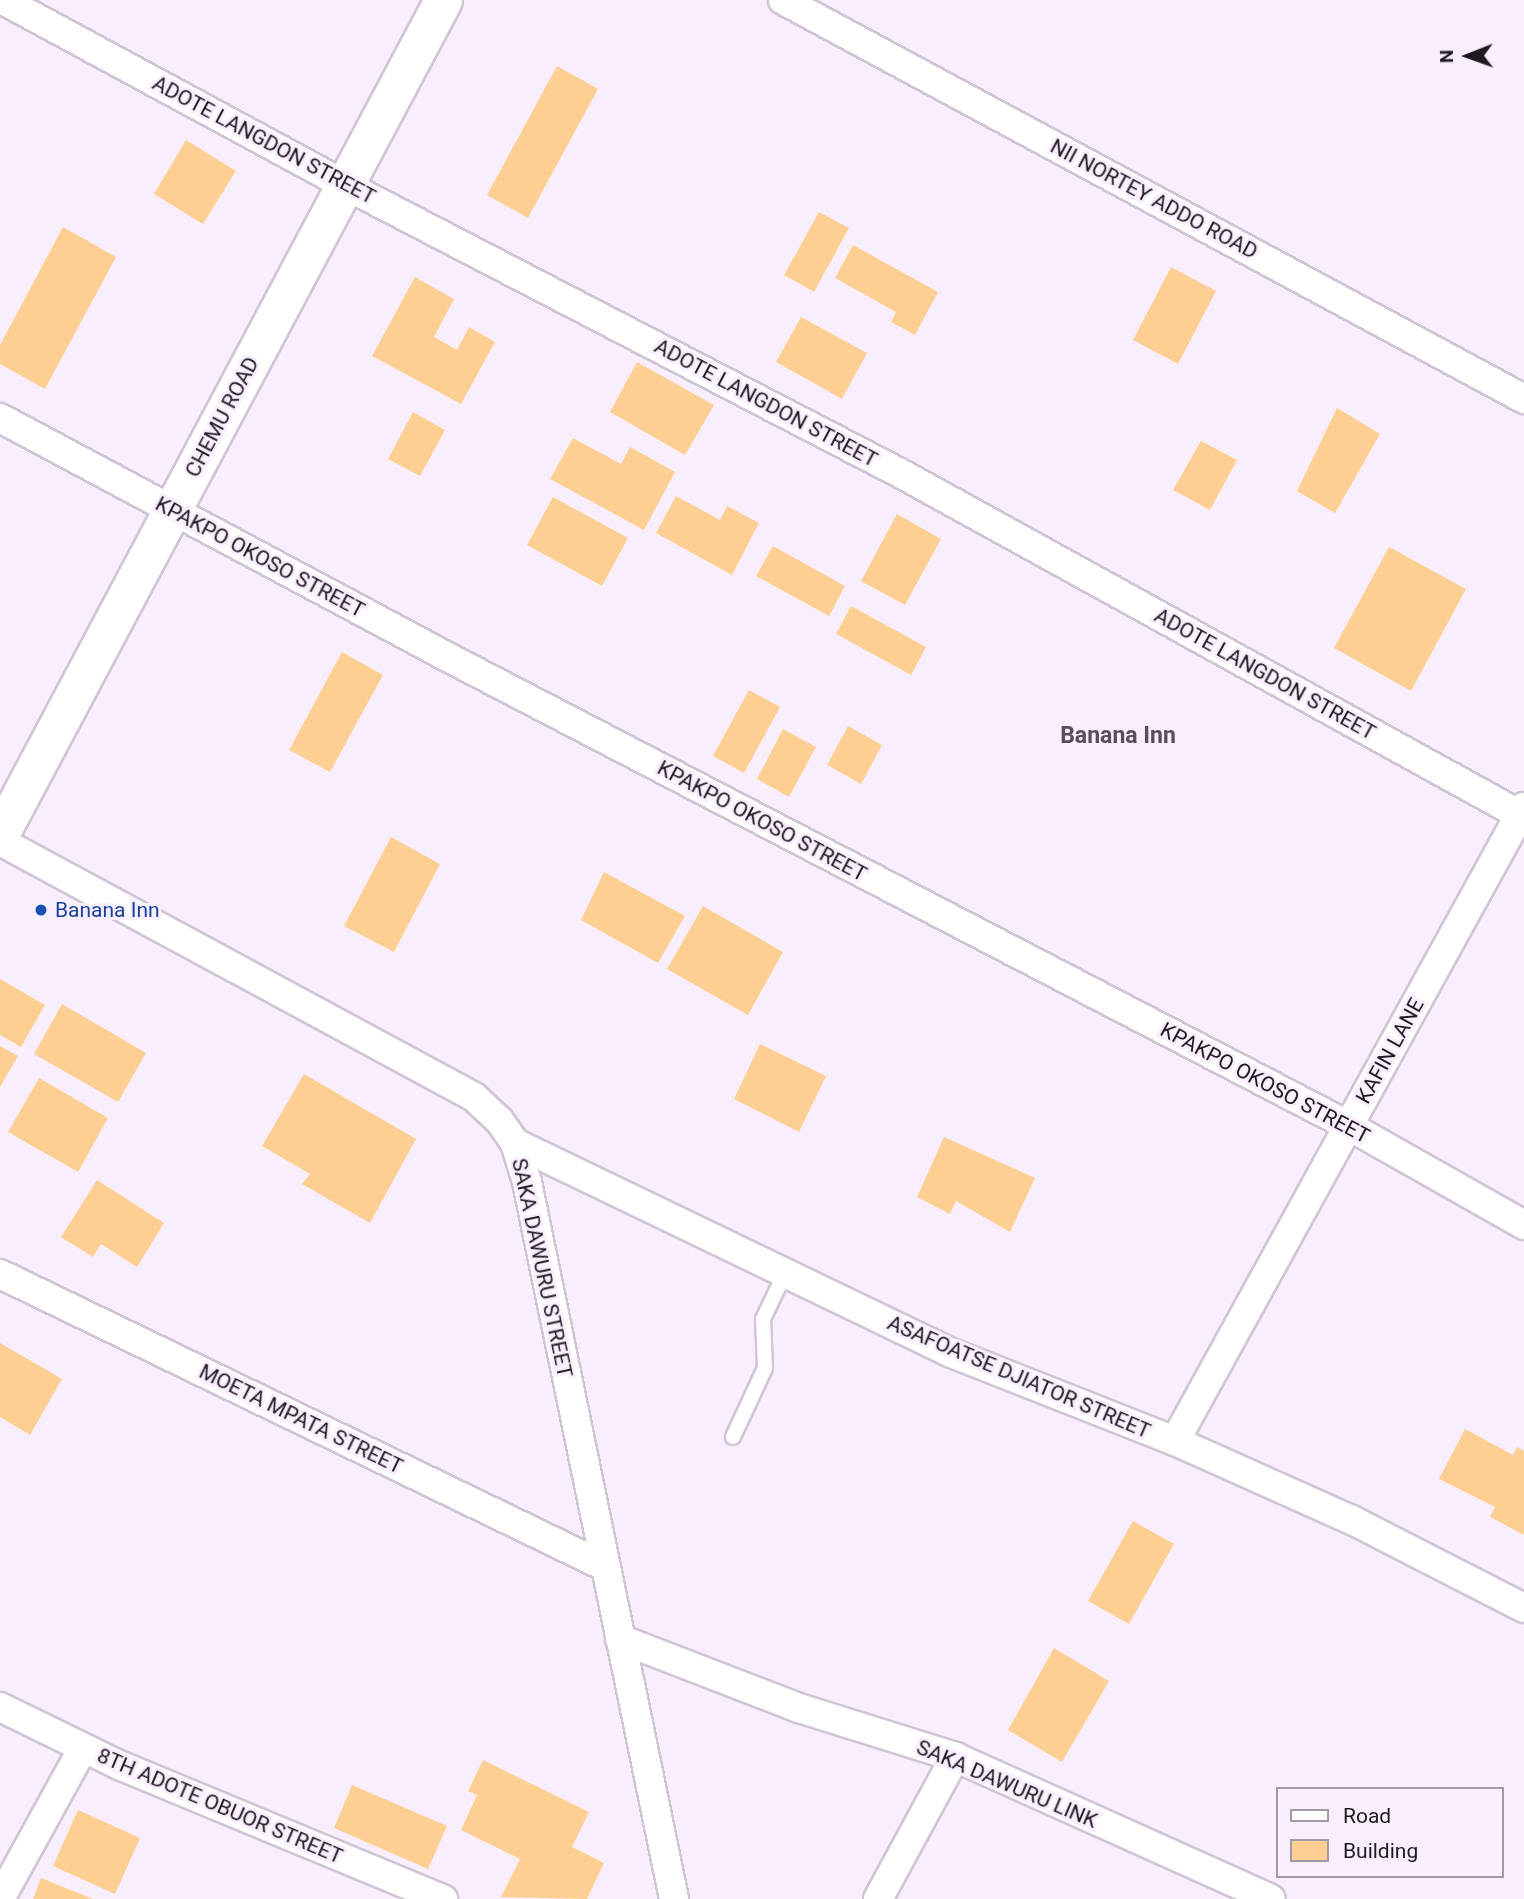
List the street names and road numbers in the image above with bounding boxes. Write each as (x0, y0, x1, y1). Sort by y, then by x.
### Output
street label: ADOTE LANGDON STREET (148, 70, 380, 210)
street label: NII NORTEY ADDO ROAD (1046, 134, 1262, 264)
street label: ADOTE LANGDON STREET (650, 333, 882, 473)
street label: CHEMU ROAD (180, 353, 264, 481)
street label: KPAKPO OKOSO STREET (151, 491, 369, 623)
street label: ADOTE LANGDON STREET (1150, 603, 1380, 745)
street label: KPAKPO OKOSO STREET (653, 755, 871, 887)
street label: KAFIN LANE (1351, 994, 1429, 1108)
street label: KPAKPO OKOSO STREET (1156, 1017, 1374, 1149)
street label: SAKA DAWURU STREET (506, 1156, 578, 1380)
street label: ASAFOATSE DJIATOR STREET (884, 1310, 1154, 1444)
street label: MOETA MPATA STREET (195, 1359, 407, 1479)
street label: SAKA DAWURU LINK (913, 1734, 1101, 1834)
street label: 8TH ADOTE OBUOR STREET (94, 1743, 346, 1869)

